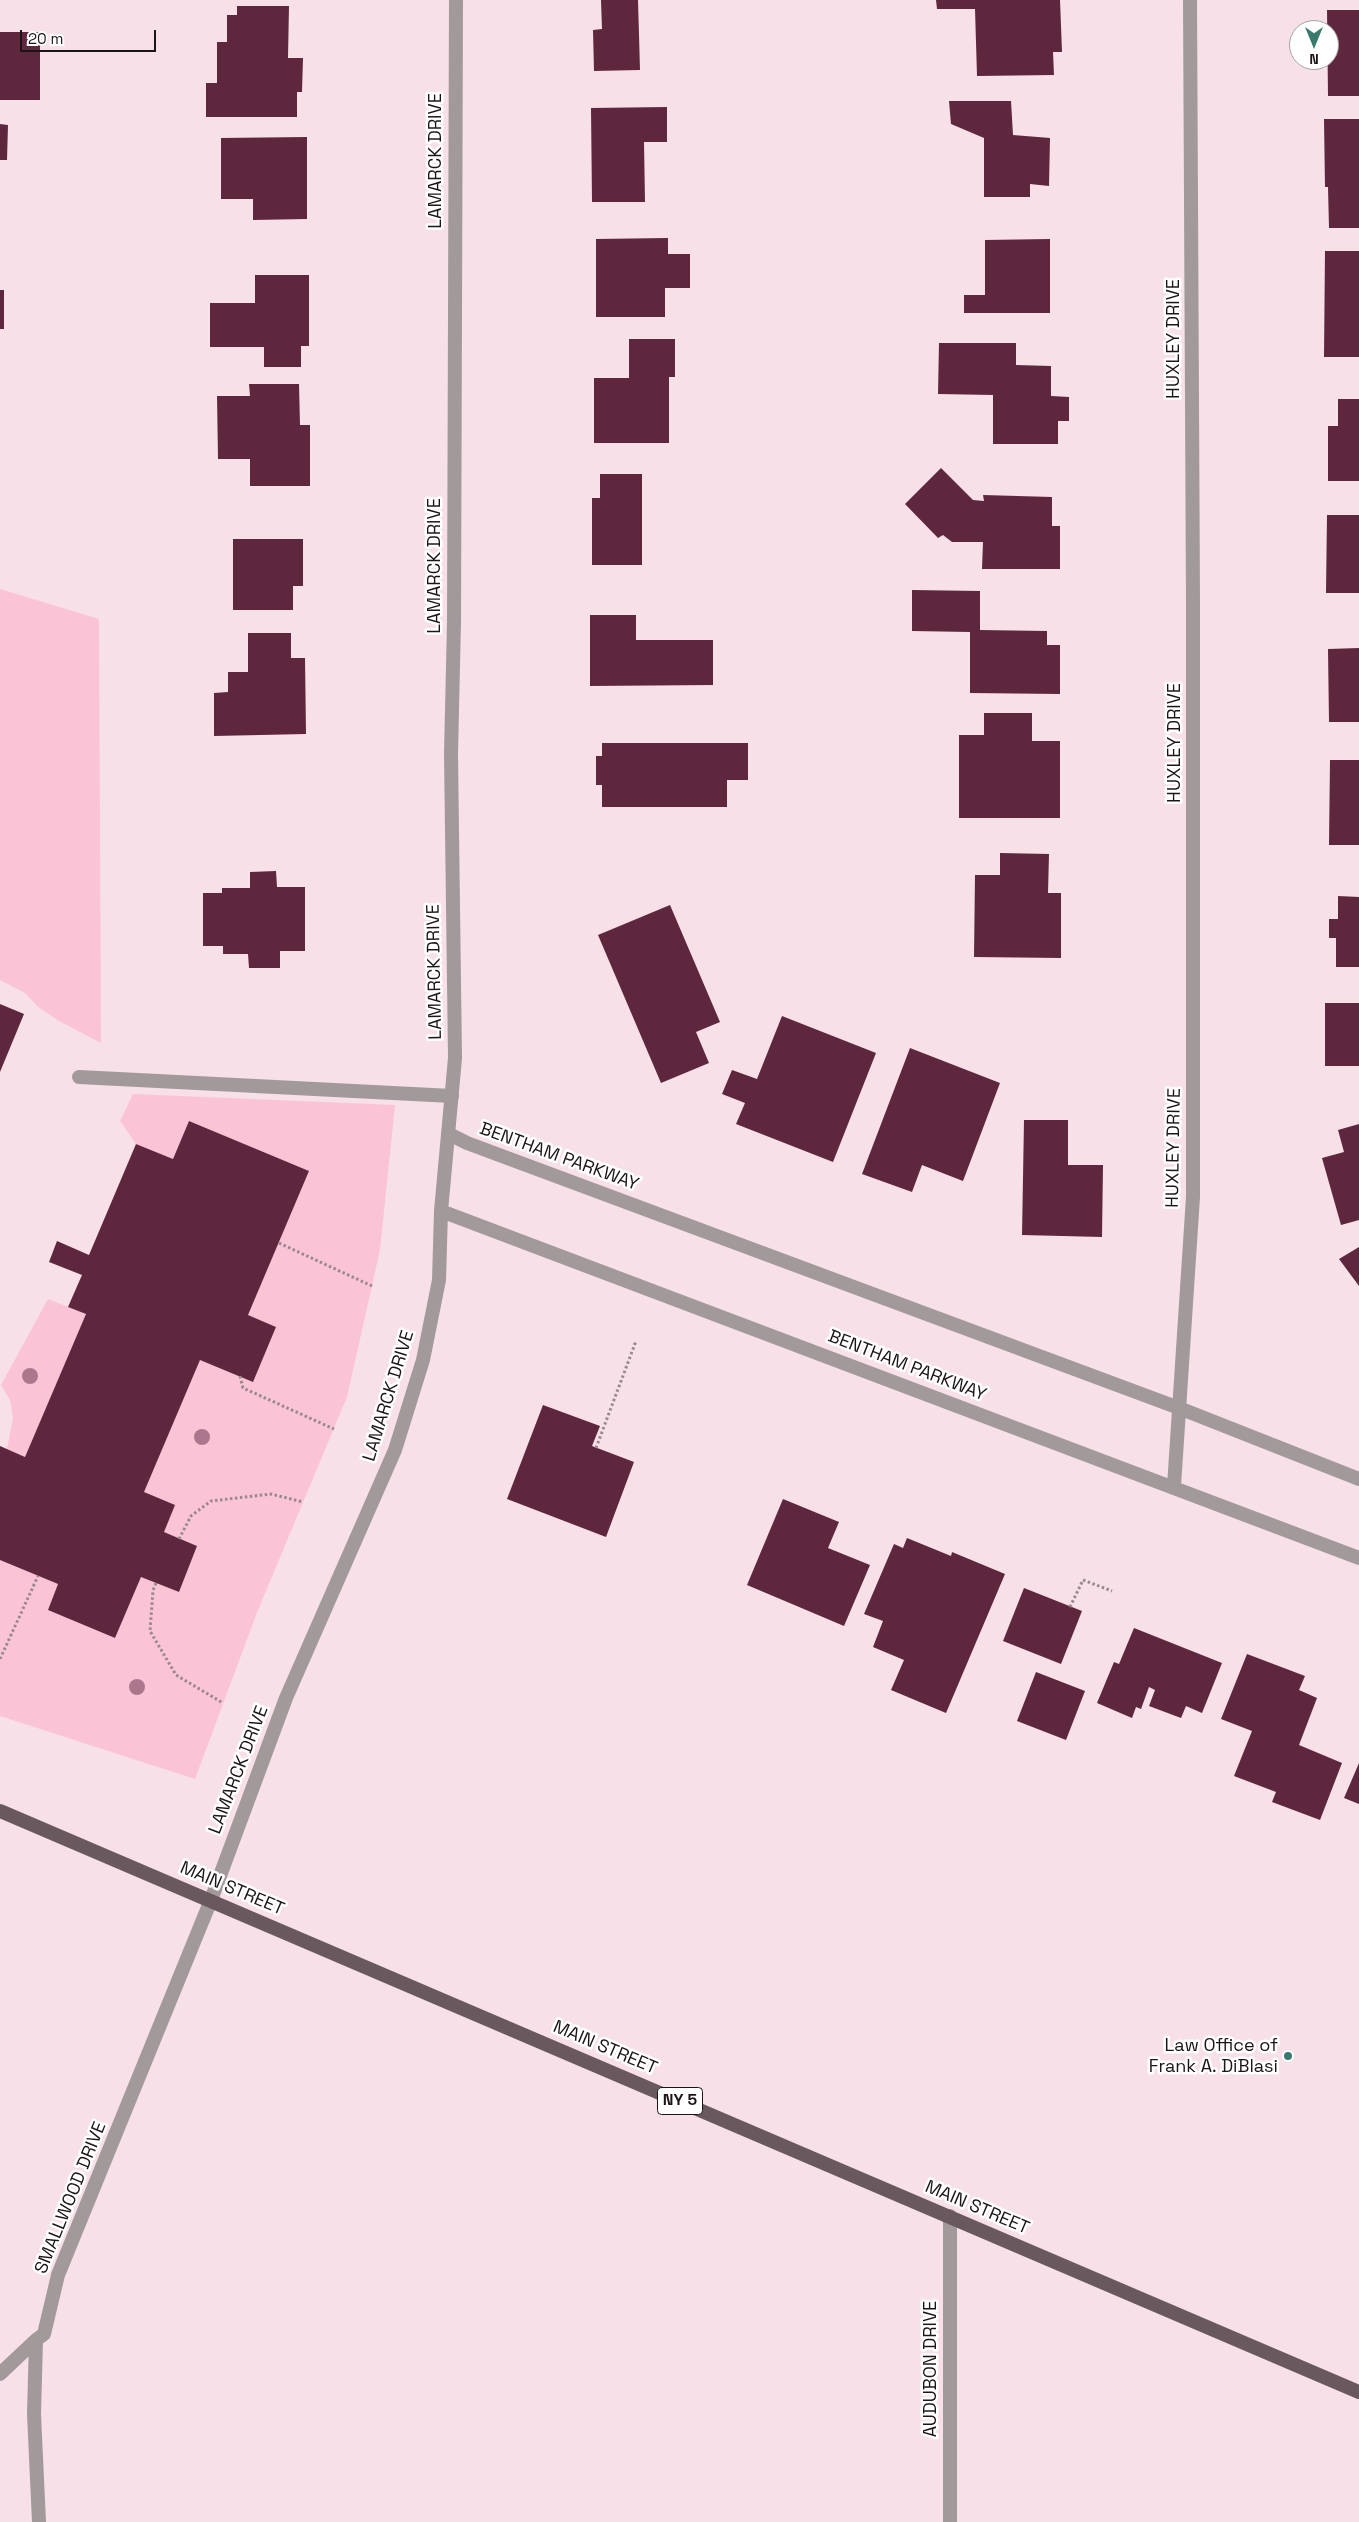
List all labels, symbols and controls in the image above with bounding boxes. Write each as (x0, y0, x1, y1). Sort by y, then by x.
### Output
scale bar (22, 20, 159, 52)
north arrow (1289, 20, 1339, 70)
text: 20 m (28, 29, 63, 48)
text: N (1309, 50, 1319, 68)
street label: LAMARCK DRIVE (425, 93, 447, 229)
street label: HUXLEY DRIVE (1163, 279, 1185, 399)
street label: LAMARCK DRIVE (424, 498, 446, 634)
street label: HUXLEY DRIVE (1164, 683, 1186, 803)
street label: LAMARCK DRIVE (423, 904, 447, 1040)
street label: HUXLEY DRIVE (1162, 1088, 1186, 1208)
street label: BENTHAM PARKWAY (477, 1118, 641, 1196)
street label: BENTHAM PARKWAY (825, 1326, 989, 1406)
street label: LAMARCK DRIVE (359, 1328, 419, 1464)
street label: LAMARCK DRIVE (205, 1703, 273, 1837)
street label: MAIN STREET (177, 1857, 287, 1921)
street label: MAIN STREET (550, 2016, 660, 2080)
place label: Law Office of Frank A. DiBlasi (1149, 2035, 1278, 2078)
marker: Law Office of Frank A. DiBlasi (1282, 2050, 1294, 2062)
road number: NY 5 (658, 2088, 702, 2114)
street label: SMALLWOOD DRIVE (31, 2119, 111, 2277)
street label: MAIN STREET (922, 2176, 1032, 2240)
street label: AUDUBON DRIVE (920, 2301, 942, 2437)

